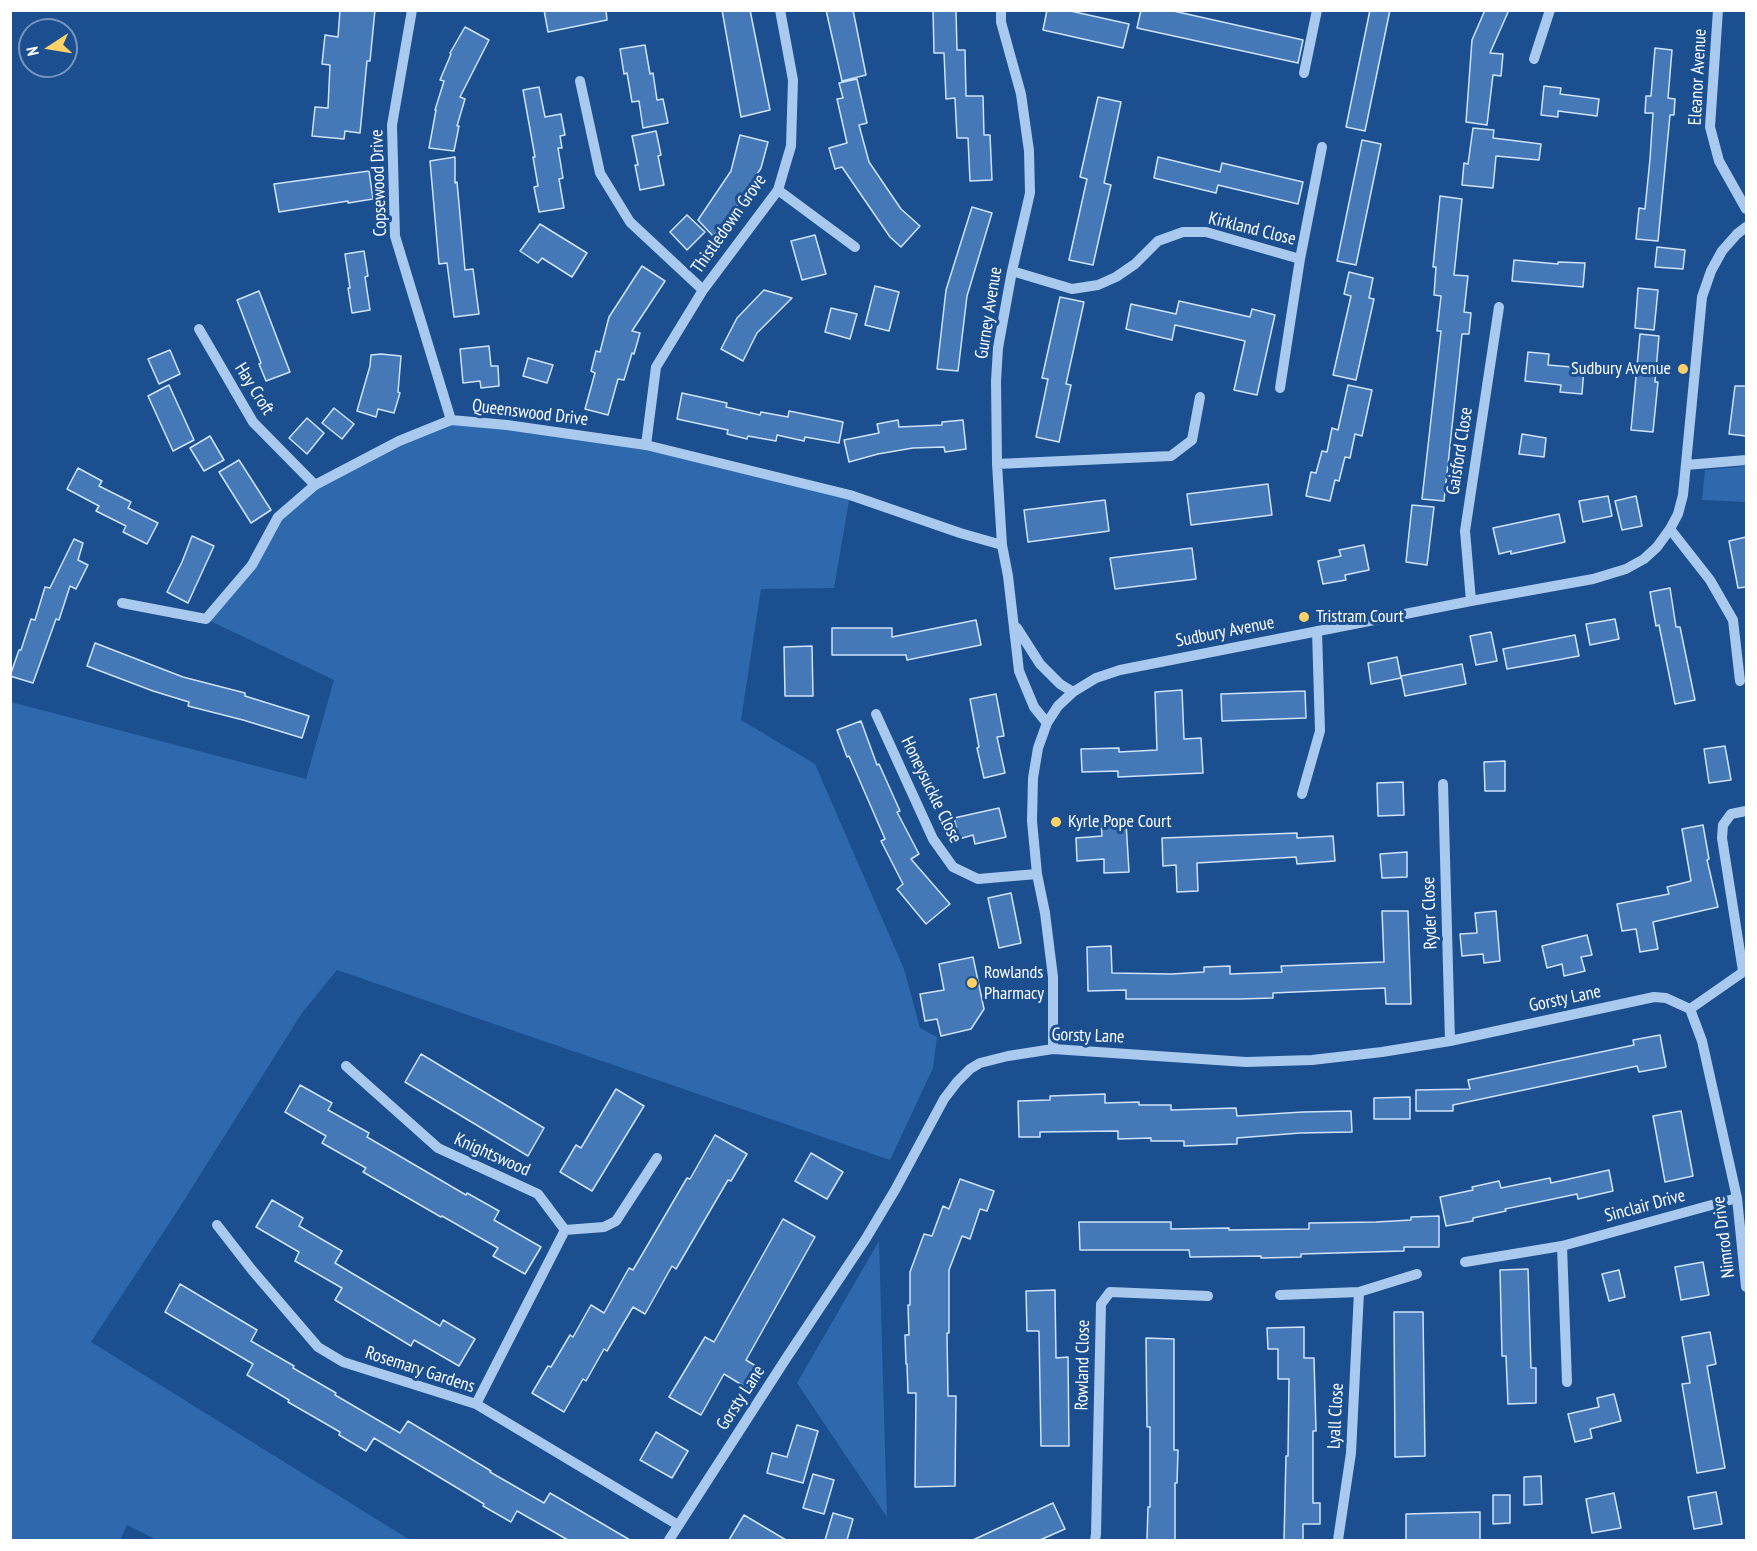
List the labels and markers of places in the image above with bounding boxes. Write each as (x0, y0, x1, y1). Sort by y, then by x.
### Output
place label: Sudbury Avenue (1571, 358, 1671, 380)
marker: Sudbury Avenue (1676, 362, 1690, 376)
place label: Tristram Court (1316, 606, 1404, 628)
marker: Tristram Court (1297, 610, 1311, 624)
place label: Kyrle Pope Court (1068, 811, 1171, 833)
marker: Kyrle Pope Court (1049, 815, 1063, 829)
place label: Rowlands Pharmacy (984, 962, 1044, 1004)
marker: Rowlands Pharmacy (965, 976, 979, 990)

